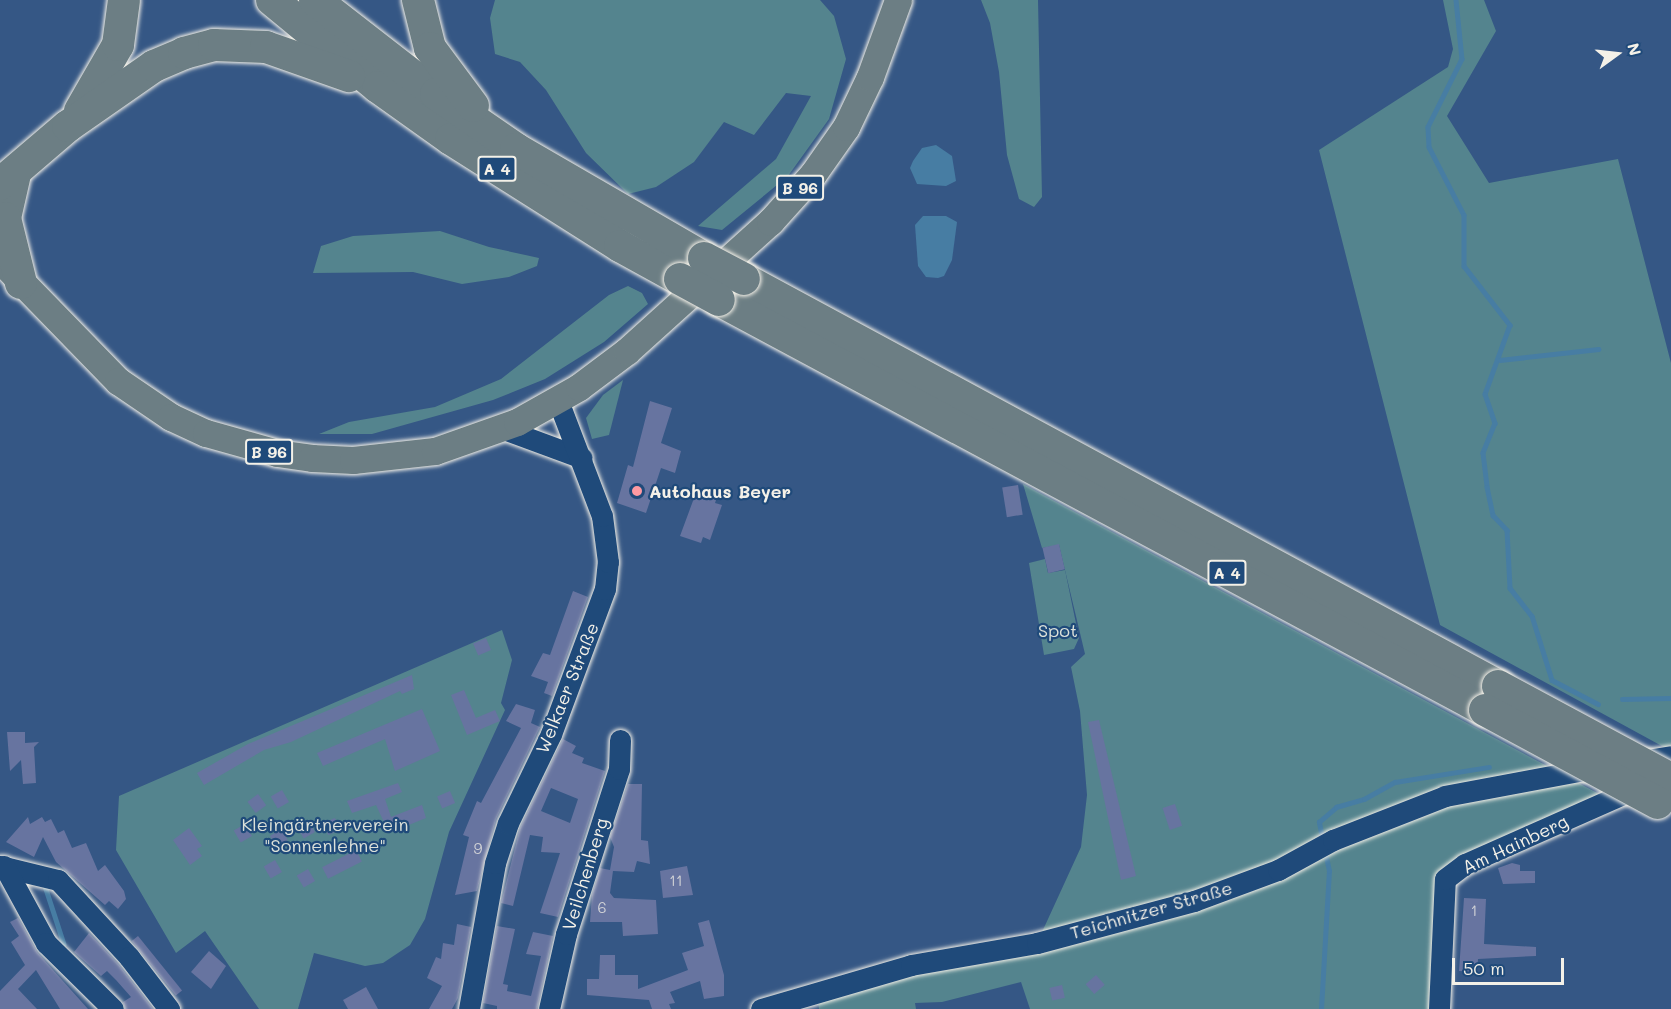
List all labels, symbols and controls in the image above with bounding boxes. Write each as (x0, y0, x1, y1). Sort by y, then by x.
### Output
north arrow (1587, 24, 1647, 84)
text: N (1623, 41, 1647, 58)
road number: A 4 (476, 156, 518, 182)
road number: B 96 (776, 175, 824, 201)
road number: B 96 (245, 439, 293, 465)
place label: Autohaus Beyer (649, 480, 791, 502)
marker: Autohaus Beyer (630, 484, 644, 498)
road number: A 4 (1206, 560, 1248, 586)
park label: Spot (1038, 619, 1078, 641)
street label: Welkaer Straße (531, 620, 603, 756)
street label: Am Hainberg (1459, 810, 1571, 878)
park label: Kleingärtnerverein "Sonnenlehne" (241, 814, 409, 856)
street label: Veilchenberg (558, 815, 612, 933)
house number: 9 (474, 840, 482, 858)
house number: 11 (669, 872, 683, 890)
street label: Teichnitzer Straße (1067, 877, 1235, 943)
house number: 6 (597, 899, 607, 917)
house number: 1 (1471, 902, 1477, 920)
scale bar (1455, 946, 1568, 984)
text: 50 m (1463, 956, 1505, 980)

